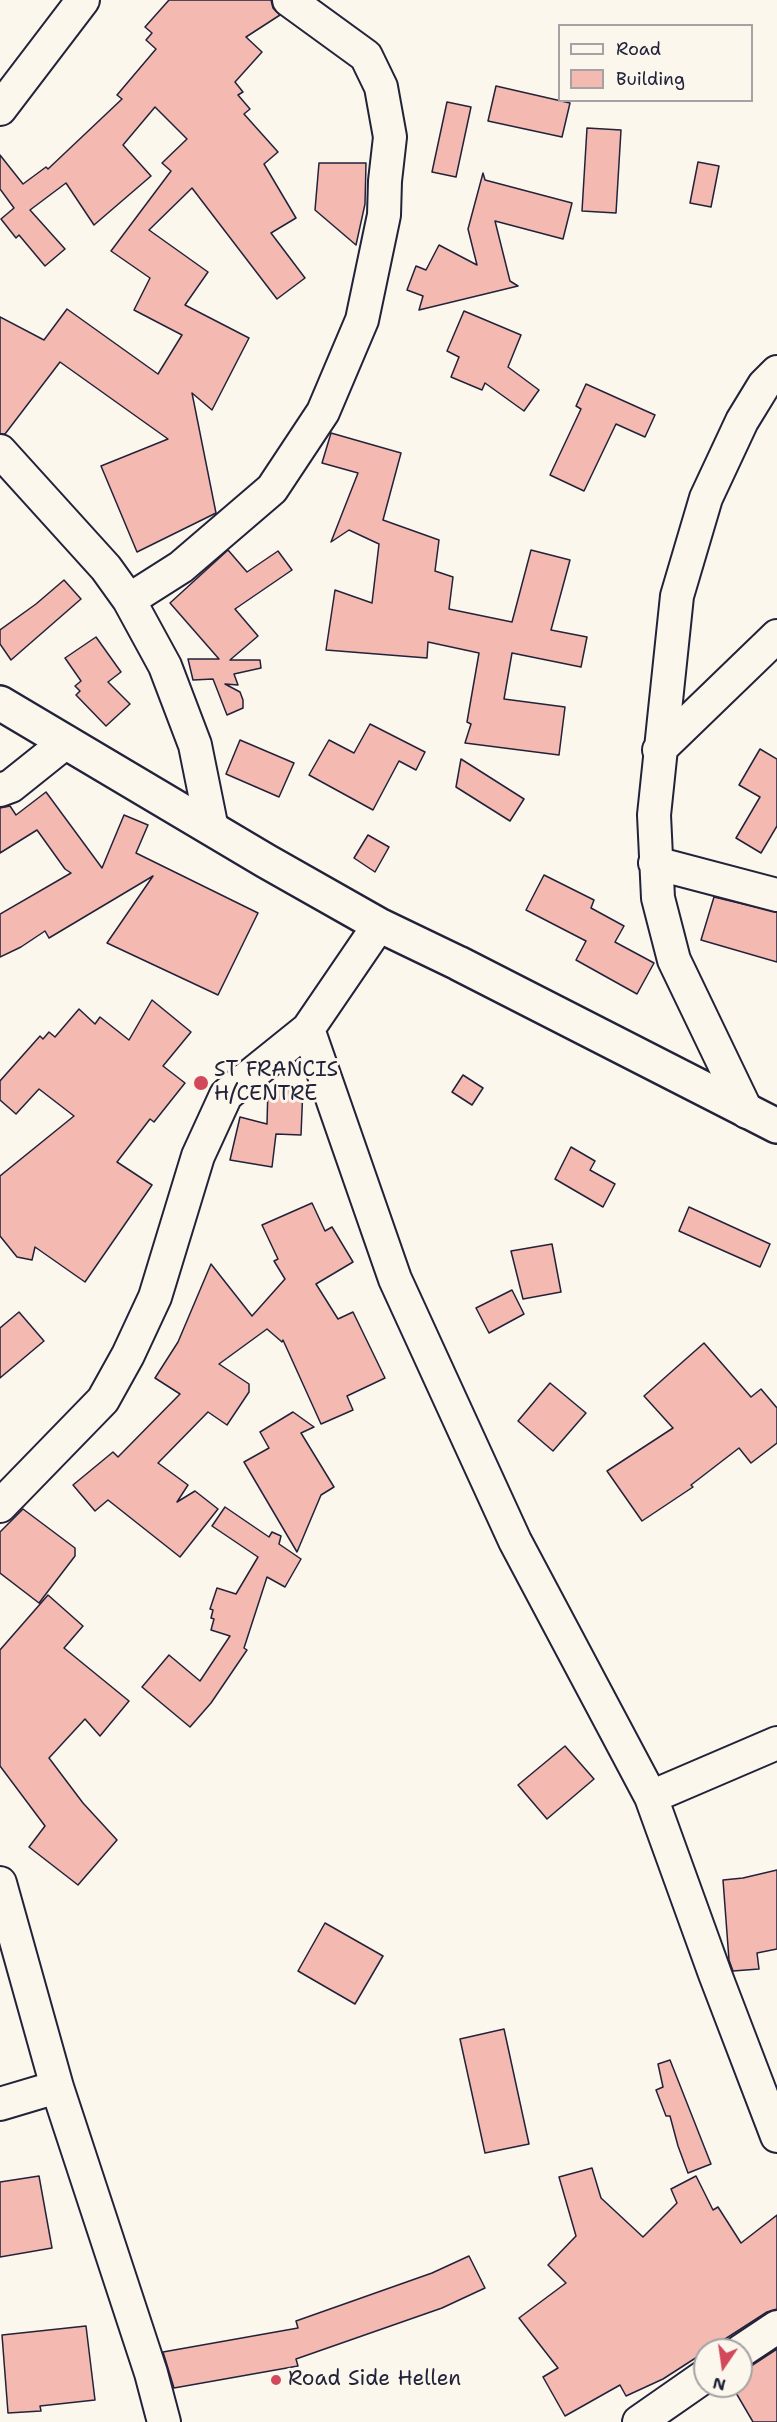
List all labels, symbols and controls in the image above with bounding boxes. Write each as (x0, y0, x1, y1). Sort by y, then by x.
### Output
legend (558, 24, 753, 102)
text: Road (616, 37, 661, 61)
text: Building (616, 67, 685, 91)
place label: ST FRANCIS H/CENTRE (214, 1058, 338, 1108)
marker: ST FRANCIS H/CENTRE (192, 1074, 210, 1092)
north arrow (693, 2338, 753, 2398)
place label: Road Side Hellen (288, 2367, 461, 2393)
text: N (711, 2372, 728, 2396)
marker: Road Side Hellen (269, 2373, 283, 2387)

